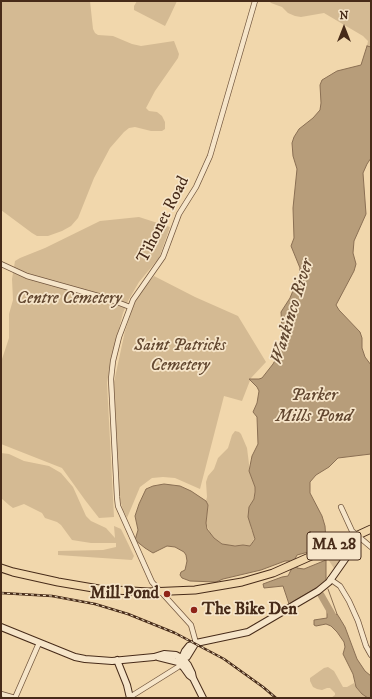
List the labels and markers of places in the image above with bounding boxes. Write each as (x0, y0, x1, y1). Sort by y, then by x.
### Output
place label: Mill Pond (90, 584, 159, 604)
marker: Mill Pond (162, 589, 172, 599)
place label: The Bike Den (202, 600, 297, 620)
marker: The Bike Den (189, 605, 199, 615)

